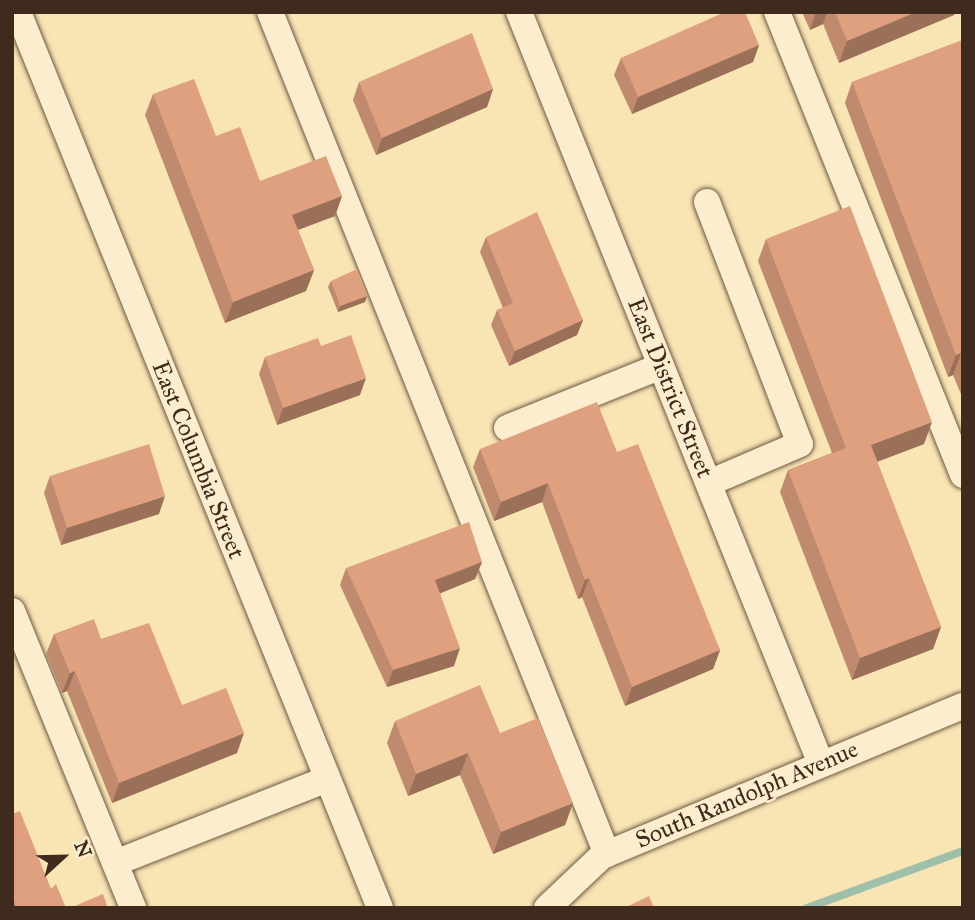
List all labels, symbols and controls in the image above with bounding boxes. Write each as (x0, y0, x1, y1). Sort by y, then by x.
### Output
street label: East District Street (621, 294, 719, 482)
street label: East Columbia Street (145, 357, 251, 563)
street label: South Randolph Avenue (631, 735, 863, 855)
north arrow (28, 822, 98, 892)
text: N (69, 837, 97, 861)

